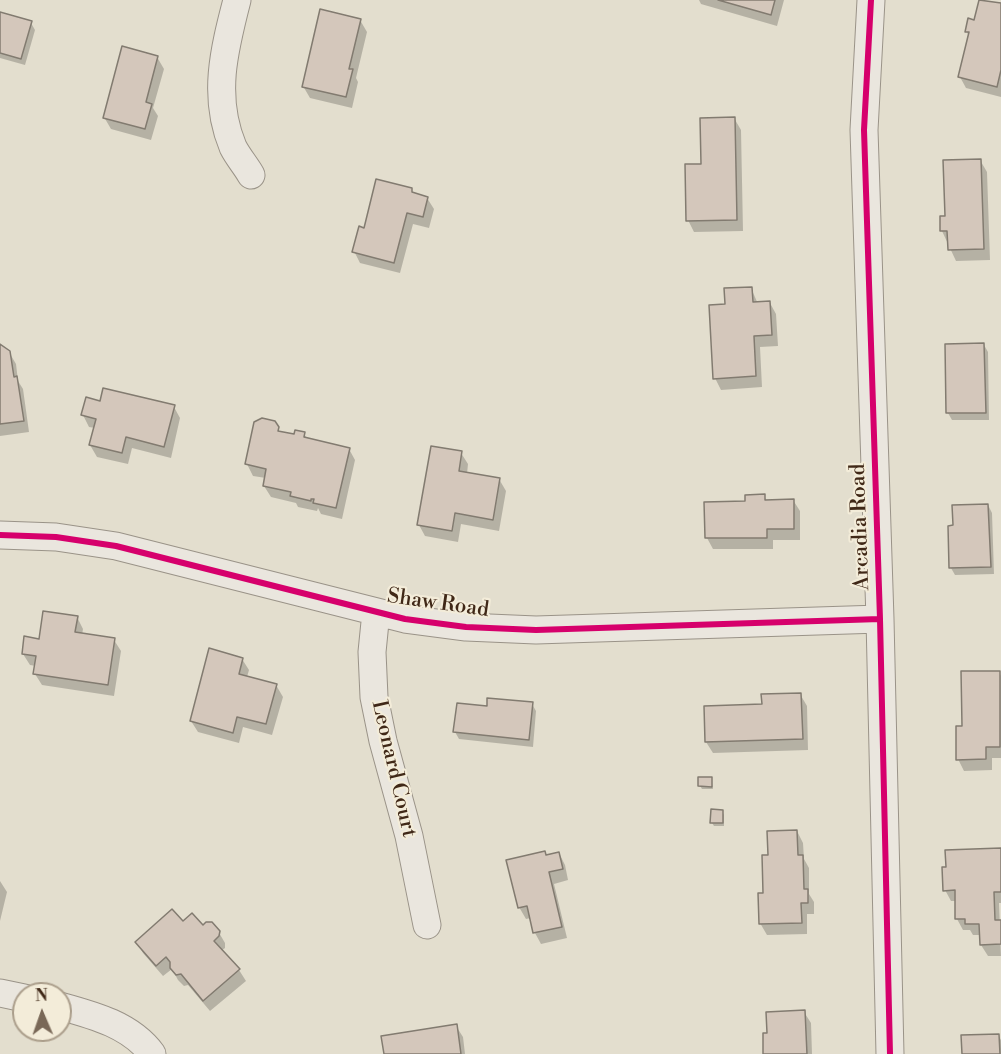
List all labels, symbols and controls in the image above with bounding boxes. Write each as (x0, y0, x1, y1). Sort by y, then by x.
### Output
street label: Arcadia Road (846, 463, 876, 591)
street label: Shaw Road (385, 584, 491, 624)
street label: Leonard Court (365, 698, 421, 840)
north arrow (12, 982, 72, 1042)
text: N (35, 986, 48, 1006)

